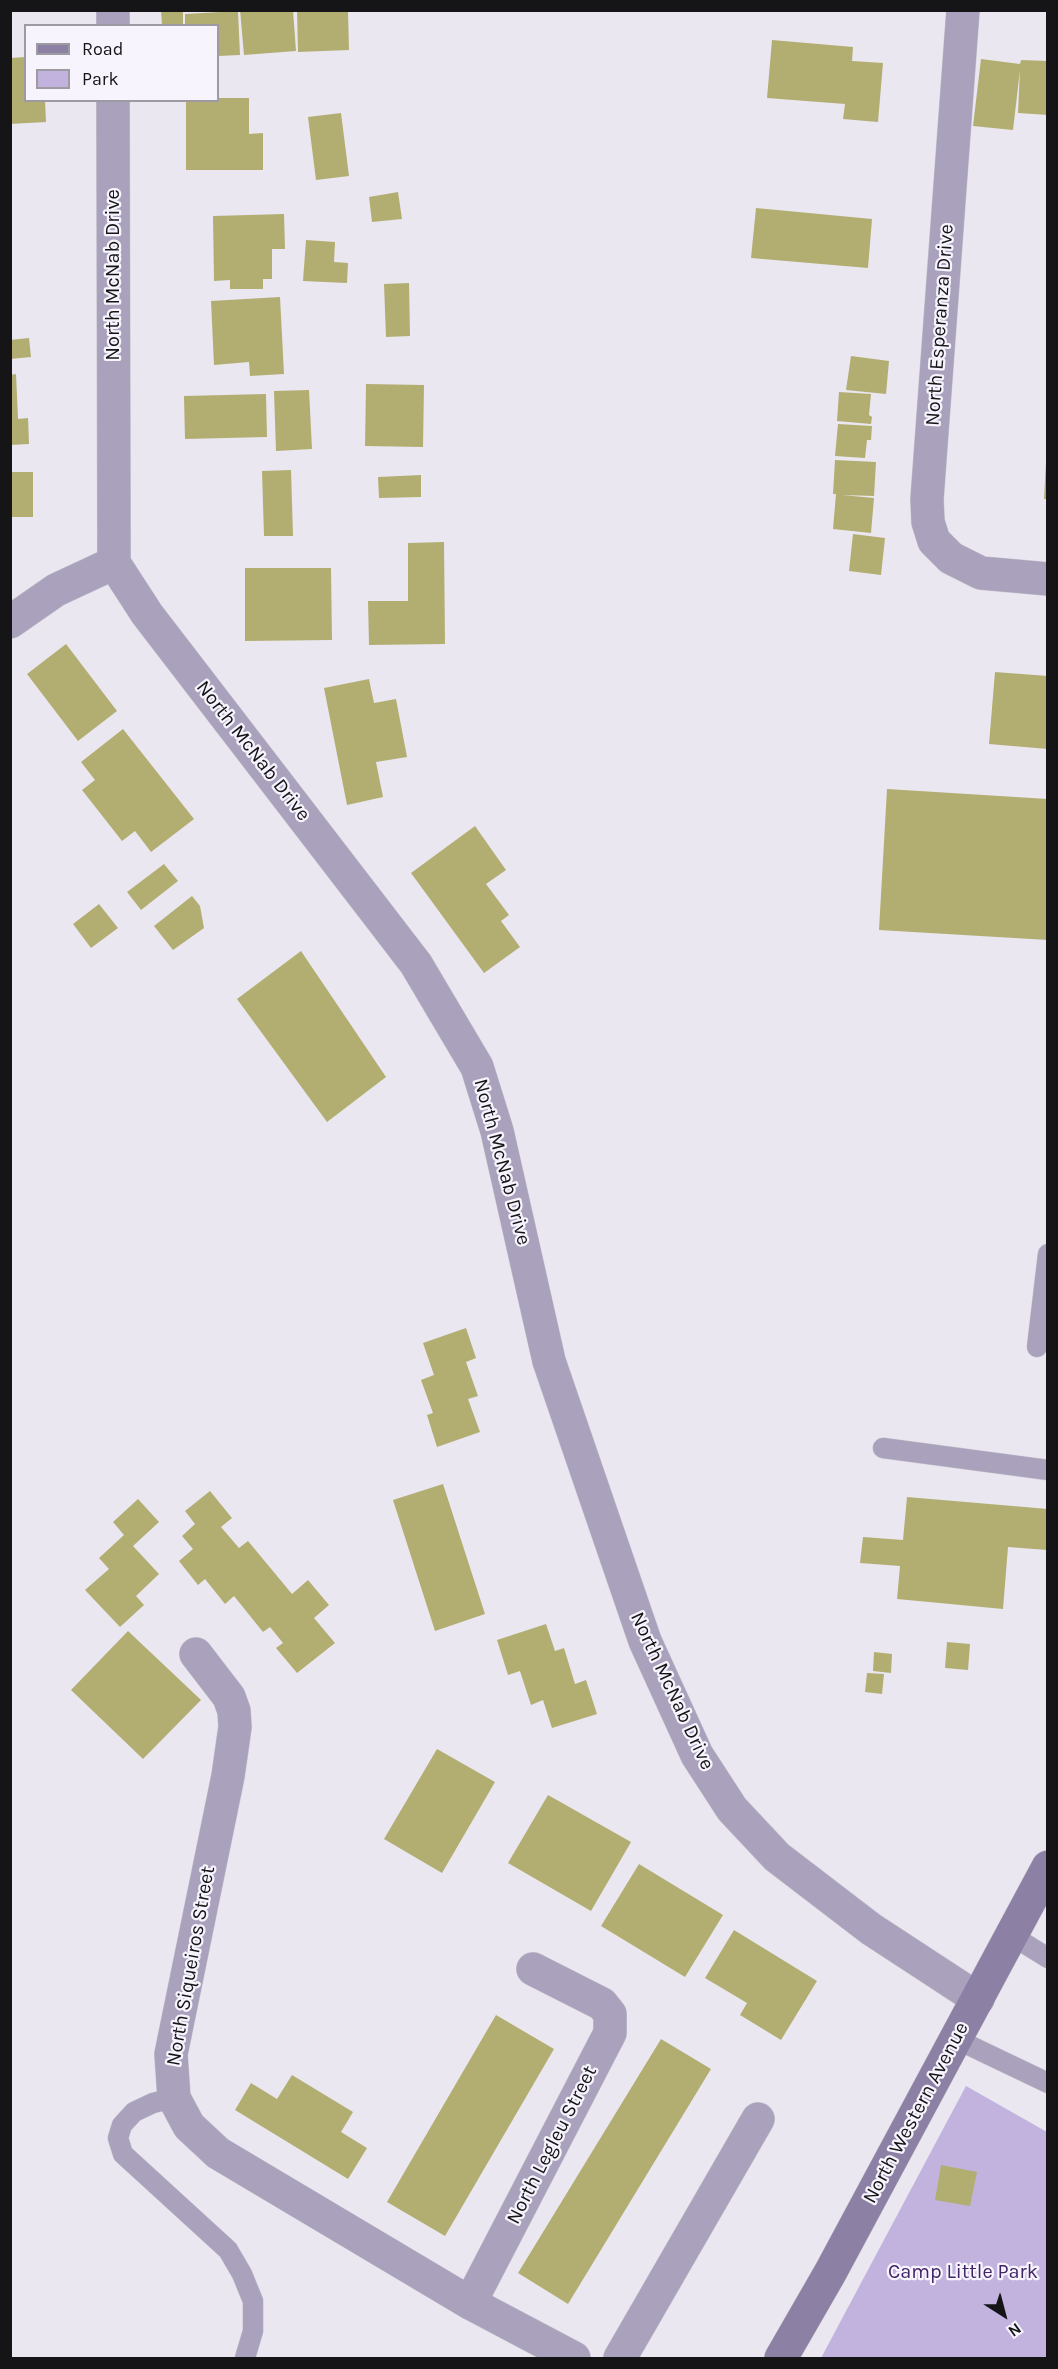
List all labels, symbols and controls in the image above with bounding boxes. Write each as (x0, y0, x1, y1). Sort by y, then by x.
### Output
legend (24, 24, 219, 102)
text: Road (82, 38, 123, 60)
text: Park (82, 68, 119, 90)
street label: North McNab Drive (101, 189, 125, 361)
street label: North Esperanza Drive (921, 223, 959, 427)
street label: North McNab Drive (191, 676, 315, 826)
street label: North McNab Drive (468, 1076, 536, 1248)
street label: North McNab Drive (625, 1608, 719, 1774)
street label: North Siqueiros Street (162, 1864, 220, 2068)
street label: North Western Avenue (858, 2018, 974, 2208)
street label: North Legleu Street (502, 2062, 602, 2228)
park label: Camp Little Park (888, 2260, 1038, 2284)
north arrow (974, 2285, 1034, 2345)
text: N (1005, 2319, 1025, 2341)

